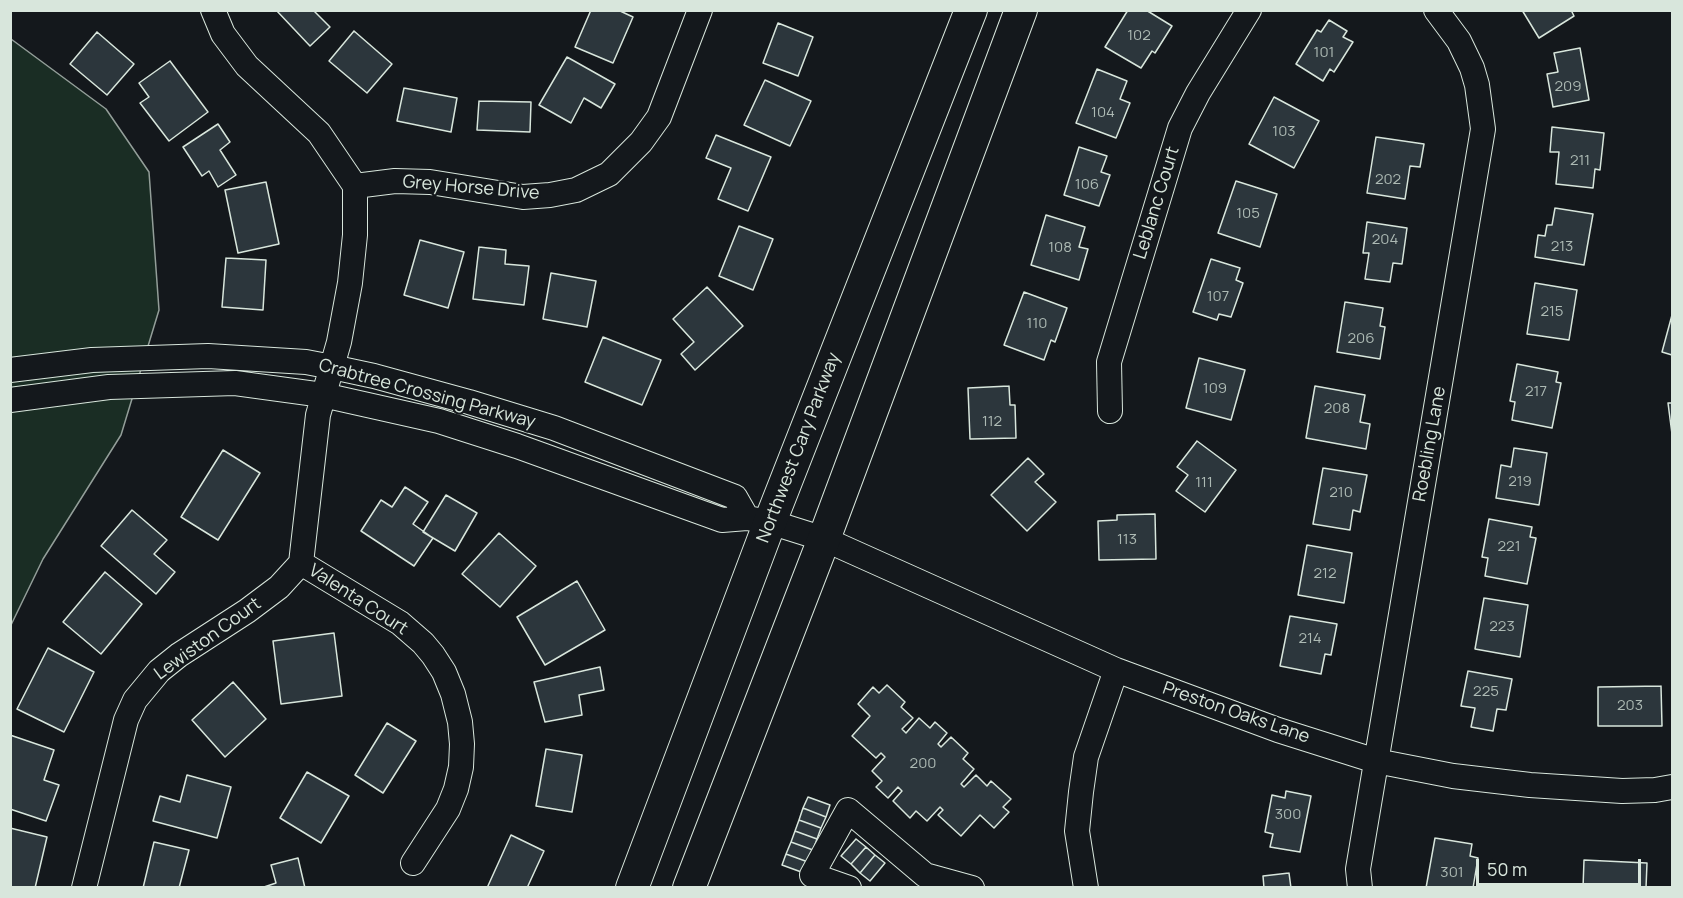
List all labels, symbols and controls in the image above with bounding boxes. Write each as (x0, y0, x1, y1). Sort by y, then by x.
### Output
house number: 102 (1127, 27, 1151, 45)
house number: 101 (1314, 44, 1334, 62)
house number: 209 (1554, 78, 1582, 96)
house number: 104 (1091, 104, 1115, 122)
house number: 103 (1272, 123, 1296, 141)
street label: Leblanc Court (1130, 144, 1184, 262)
house number: 211 (1570, 152, 1590, 170)
street label: Grey Horse Drive (402, 171, 540, 205)
house number: 202 (1375, 171, 1401, 189)
house number: 106 (1075, 176, 1099, 194)
house number: 105 (1236, 205, 1260, 223)
house number: 204 (1372, 231, 1398, 249)
house number: 213 (1551, 238, 1573, 256)
house number: 108 (1048, 239, 1072, 257)
house number: 107 (1207, 288, 1229, 306)
house number: 215 (1540, 303, 1564, 321)
house number: 110 (1027, 315, 1047, 333)
house number: 206 (1347, 330, 1375, 348)
street label: Northwest Cary Parkway (753, 350, 845, 546)
street label: Crabtree Crossing Parkway (316, 355, 538, 433)
house number: 109 (1203, 380, 1227, 398)
house number: 217 (1525, 383, 1547, 401)
street label: Roebling Lane (1409, 385, 1451, 503)
house number: 208 (1324, 400, 1350, 418)
house number: 112 (982, 413, 1002, 431)
house number: 219 (1508, 473, 1532, 491)
house number: 111 (1195, 474, 1213, 492)
house number: 210 (1329, 484, 1353, 502)
house number: 113 (1117, 531, 1137, 549)
house number: 221 (1498, 538, 1520, 556)
street label: Valenta Court (304, 560, 412, 640)
house number: 212 (1314, 565, 1336, 583)
street label: Lewiston Court (150, 593, 266, 685)
house number: 223 (1489, 618, 1515, 636)
house number: 214 (1298, 630, 1322, 648)
street label: Preston Oaks Lane (1160, 678, 1312, 748)
house number: 225 (1473, 683, 1499, 701)
house number: 203 (1617, 697, 1643, 715)
house number: 200 (910, 755, 936, 773)
house number: 300 (1275, 806, 1301, 824)
scale bar (1479, 847, 1644, 885)
text: 50 m (1487, 857, 1527, 881)
house number: 301 (1440, 864, 1464, 882)

